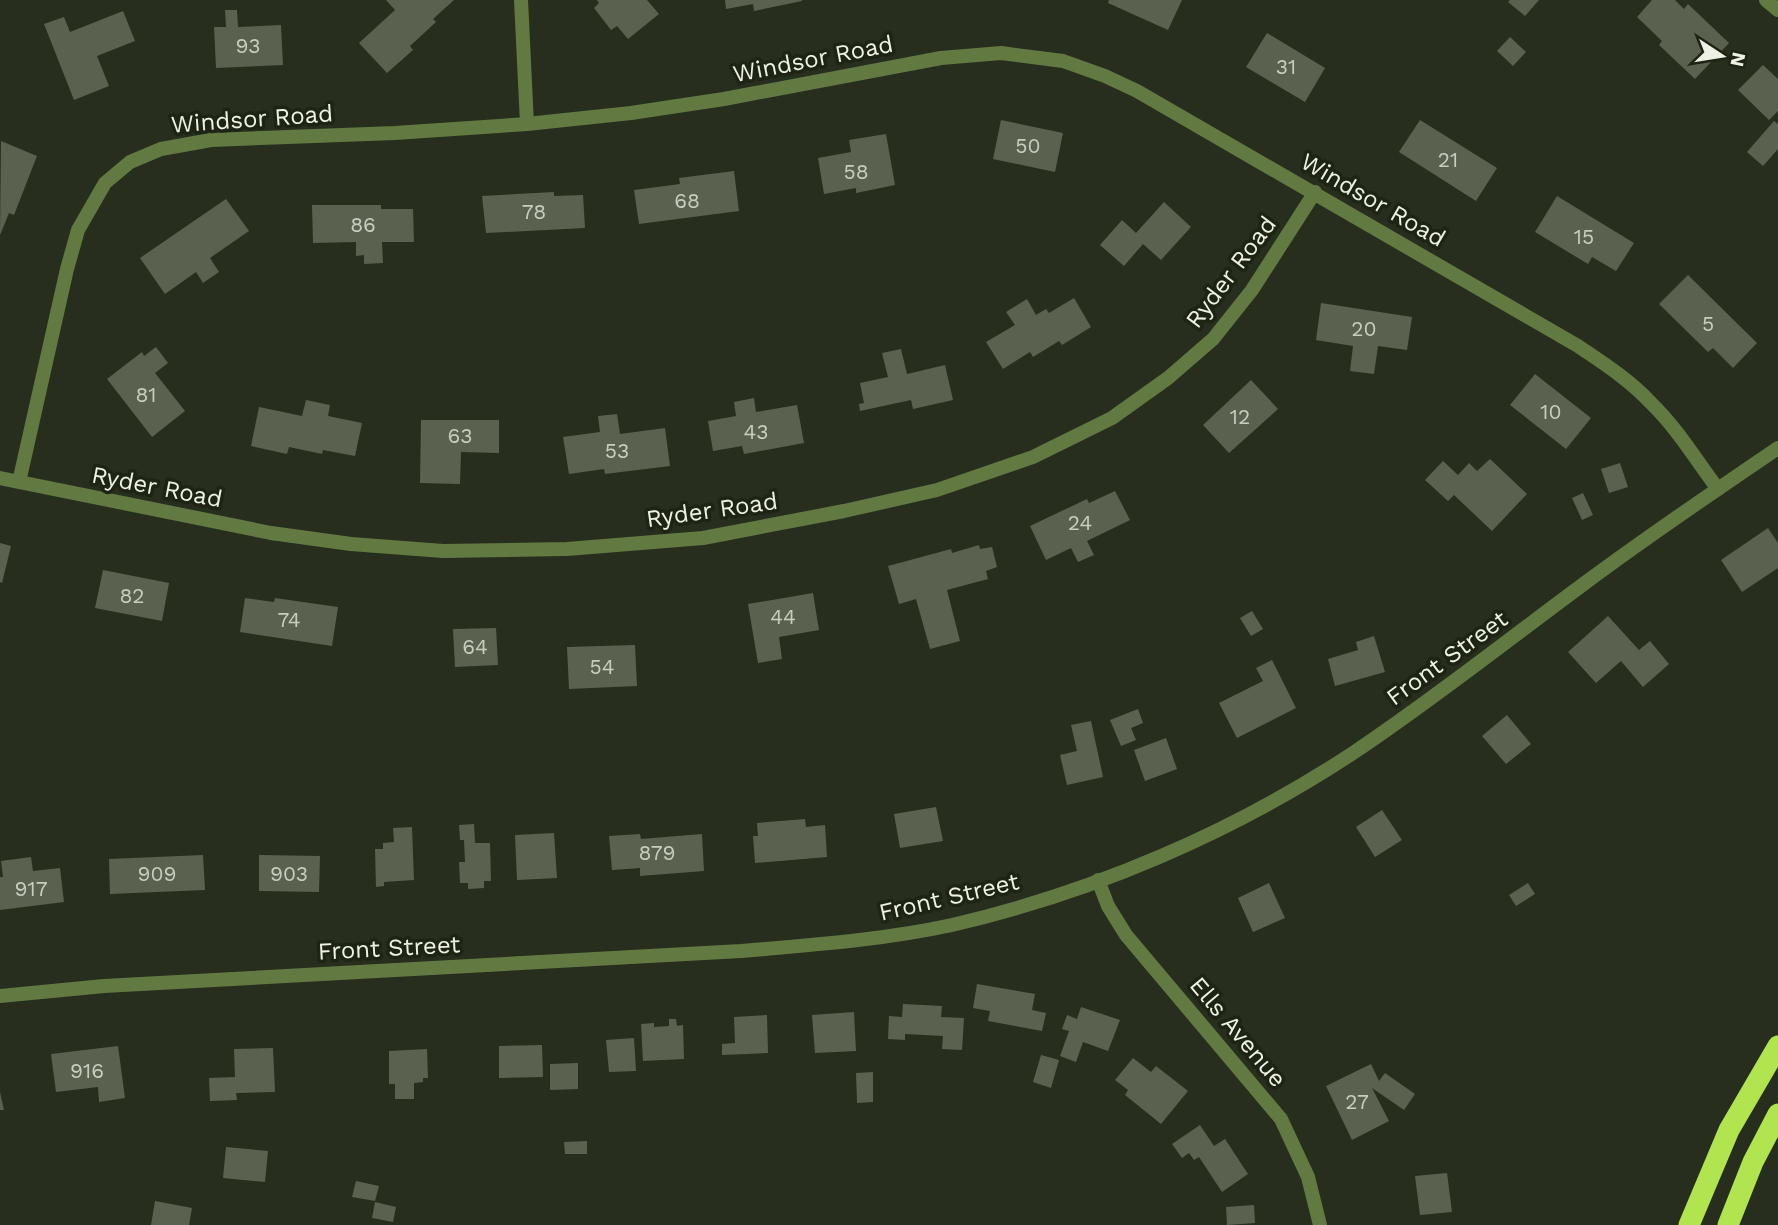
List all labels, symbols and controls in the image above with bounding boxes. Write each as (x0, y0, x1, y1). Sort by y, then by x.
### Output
north arrow (1687, 21, 1757, 91)
street label: Windsor Road (731, 30, 895, 88)
house number: 93 (236, 33, 260, 58)
text: N (1725, 50, 1751, 69)
house number: 31 (1276, 54, 1296, 79)
street label: Windsor Road (170, 99, 334, 139)
house number: 50 (1015, 133, 1041, 158)
street label: Windsor Road (1296, 147, 1450, 253)
house number: 21 (1438, 147, 1458, 172)
house number: 58 (843, 159, 869, 184)
house number: 68 (674, 188, 700, 213)
house number: 78 (522, 199, 546, 224)
street label: Ryder Road (1180, 211, 1282, 333)
house number: 86 (350, 212, 376, 237)
house number: 15 (1574, 224, 1594, 249)
house number: 5 (1702, 311, 1714, 336)
house number: 20 (1351, 316, 1377, 341)
house number: 81 (135, 382, 157, 407)
house number: 10 (1540, 399, 1562, 424)
house number: 12 (1230, 404, 1250, 429)
house number: 43 (743, 419, 769, 444)
house number: 63 (447, 423, 473, 448)
house number: 53 (605, 438, 629, 463)
street label: Ryder Road (89, 461, 225, 513)
street label: Ryder Road (644, 487, 780, 533)
house number: 24 (1068, 510, 1092, 535)
house number: 82 (119, 583, 145, 608)
house number: 44 (770, 604, 796, 629)
street label: Front Street (1381, 605, 1513, 711)
house number: 74 (277, 607, 301, 632)
house number: 64 (462, 634, 488, 659)
house number: 54 (589, 654, 615, 679)
house number: 879 (639, 840, 675, 865)
house number: 909 (138, 861, 176, 886)
house number: 903 (270, 861, 308, 886)
street label: Front Street (876, 867, 1022, 927)
house number: 917 (15, 876, 48, 901)
street label: Front Street (317, 930, 461, 966)
street label: Ells Avenue (1184, 971, 1292, 1093)
house number: 916 (70, 1058, 104, 1083)
house number: 27 (1345, 1089, 1369, 1114)

